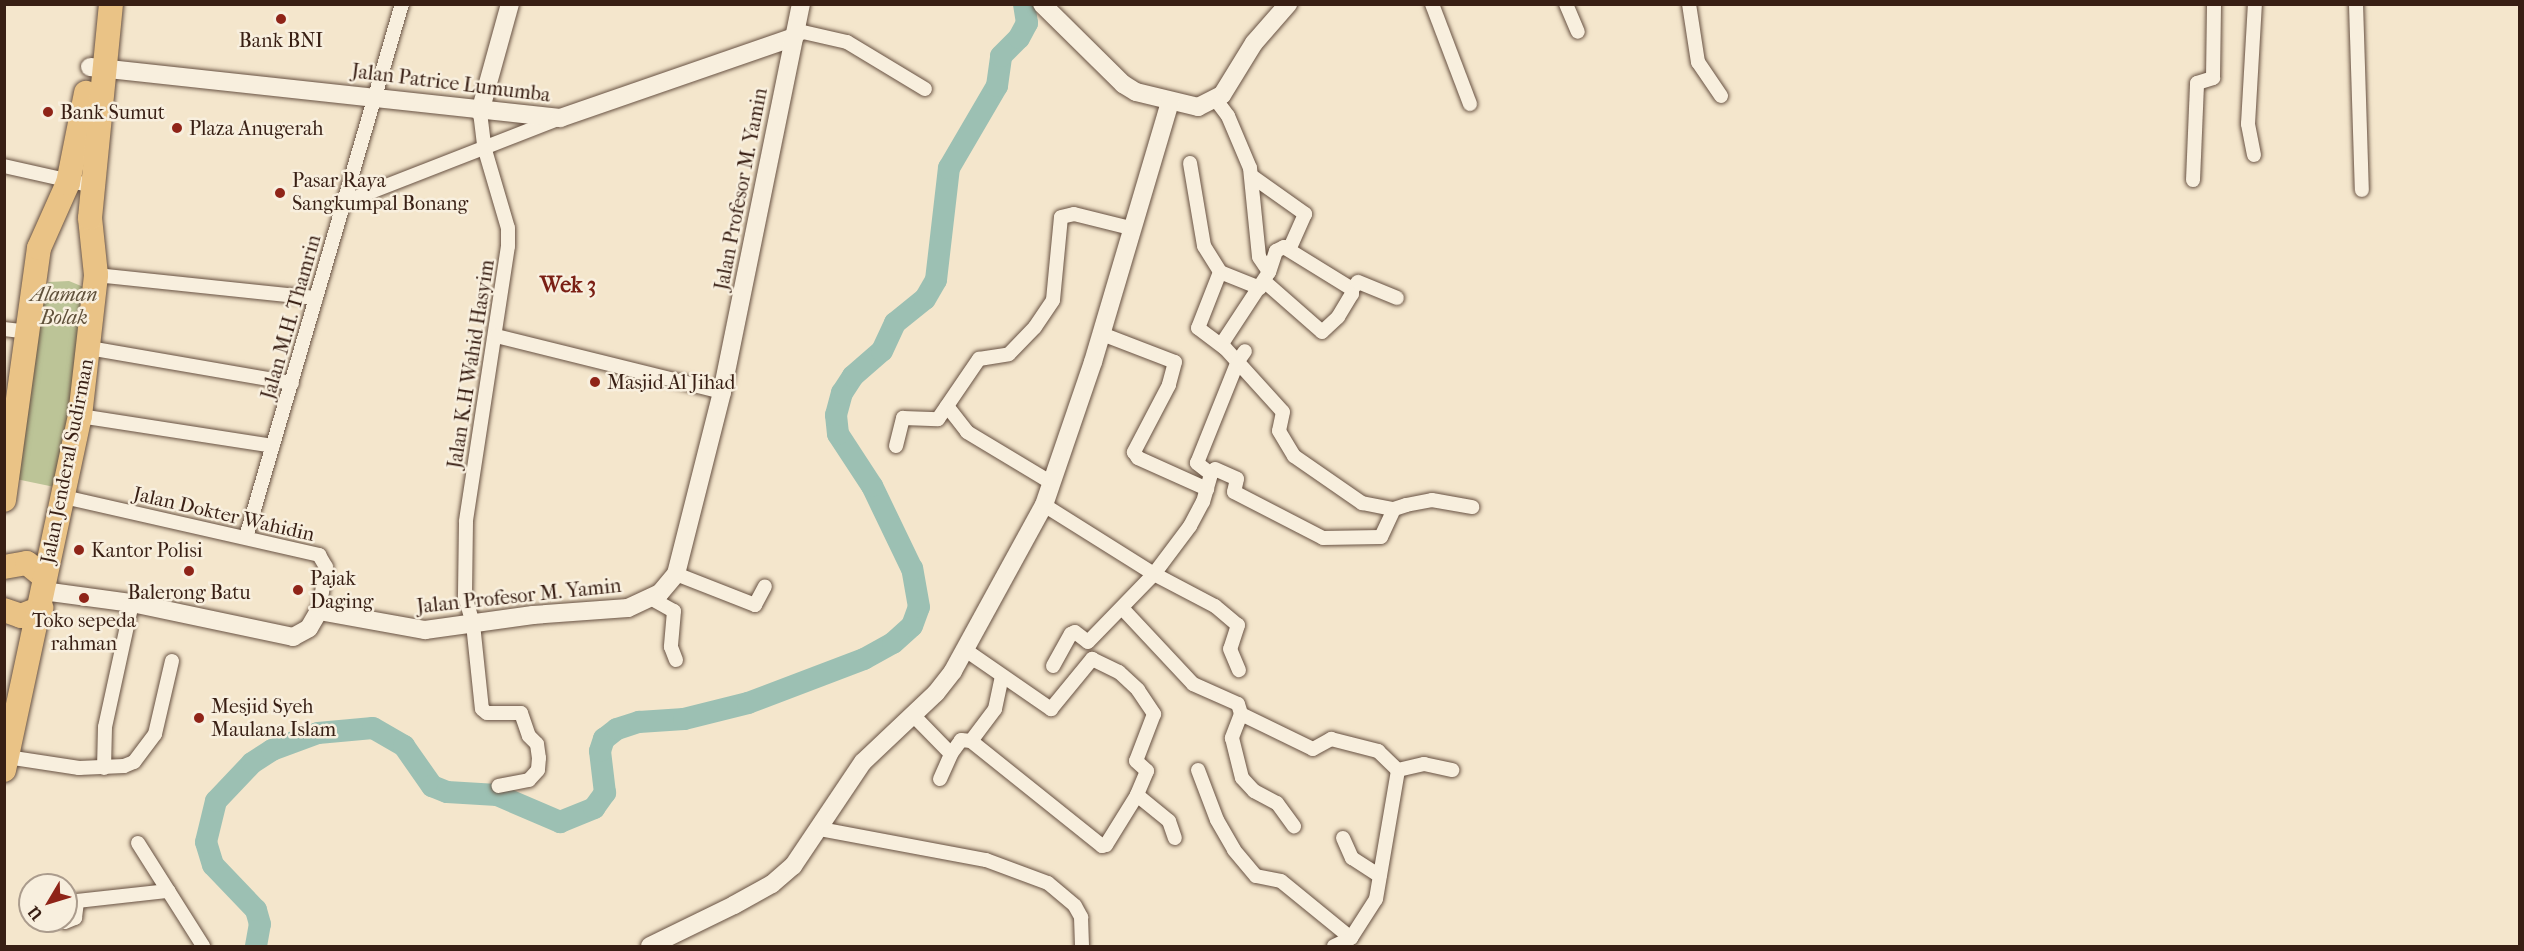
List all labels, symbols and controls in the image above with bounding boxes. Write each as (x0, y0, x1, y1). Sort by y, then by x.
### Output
marker: Bank BNI (274, 12, 288, 26)
place label: Bank BNI (239, 28, 323, 52)
street label: Jalan Patrice Lumumba (350, 59, 552, 107)
street label: Jalan Profesor M. Yamin (710, 86, 772, 292)
place label: Bank Sumut (60, 100, 165, 124)
marker: Bank Sumut (41, 105, 55, 119)
place label: Plaza Anugerah (189, 116, 323, 140)
marker: Plaza Anugerah (170, 121, 184, 135)
place label: Pasar Raya Sangkumpal Bonang (292, 169, 468, 216)
marker: Pasar Raya Sangkumpal Bonang (273, 186, 287, 200)
street label: Jalan M.H. Thamrin (256, 232, 326, 402)
street label: Jalan K.H Wahid Hasyim (443, 258, 499, 470)
district label: Wek 3 (540, 273, 596, 299)
park label: Alaman Bolak (31, 283, 97, 330)
street label: Jalan Jenderal Sudirman (35, 357, 99, 565)
place label: Masjid Al Jihad (607, 370, 735, 394)
marker: Masjid Al Jihad (588, 375, 602, 389)
street label: Jalan Dokter Wahidin (131, 481, 317, 547)
place label: Kantor Polisi (91, 538, 203, 562)
marker: Kantor Polisi (72, 543, 86, 557)
marker: Balerong Batu (182, 564, 196, 578)
place label: Pajak Daging (310, 566, 374, 613)
street label: Jalan Profesor M. Yamin (415, 573, 623, 619)
place label: Balerong Batu (127, 580, 251, 604)
marker: Pajak Daging (291, 583, 305, 597)
marker: Toko sepeda rahman (77, 591, 91, 605)
place label: Toko sepeda rahman (32, 608, 136, 655)
place label: Mesjid Syeh Maulana Islam (211, 694, 336, 741)
marker: Mesjid Syeh Maulana Islam (192, 711, 206, 725)
north arrow (18, 873, 78, 933)
text: U (24, 902, 46, 924)

